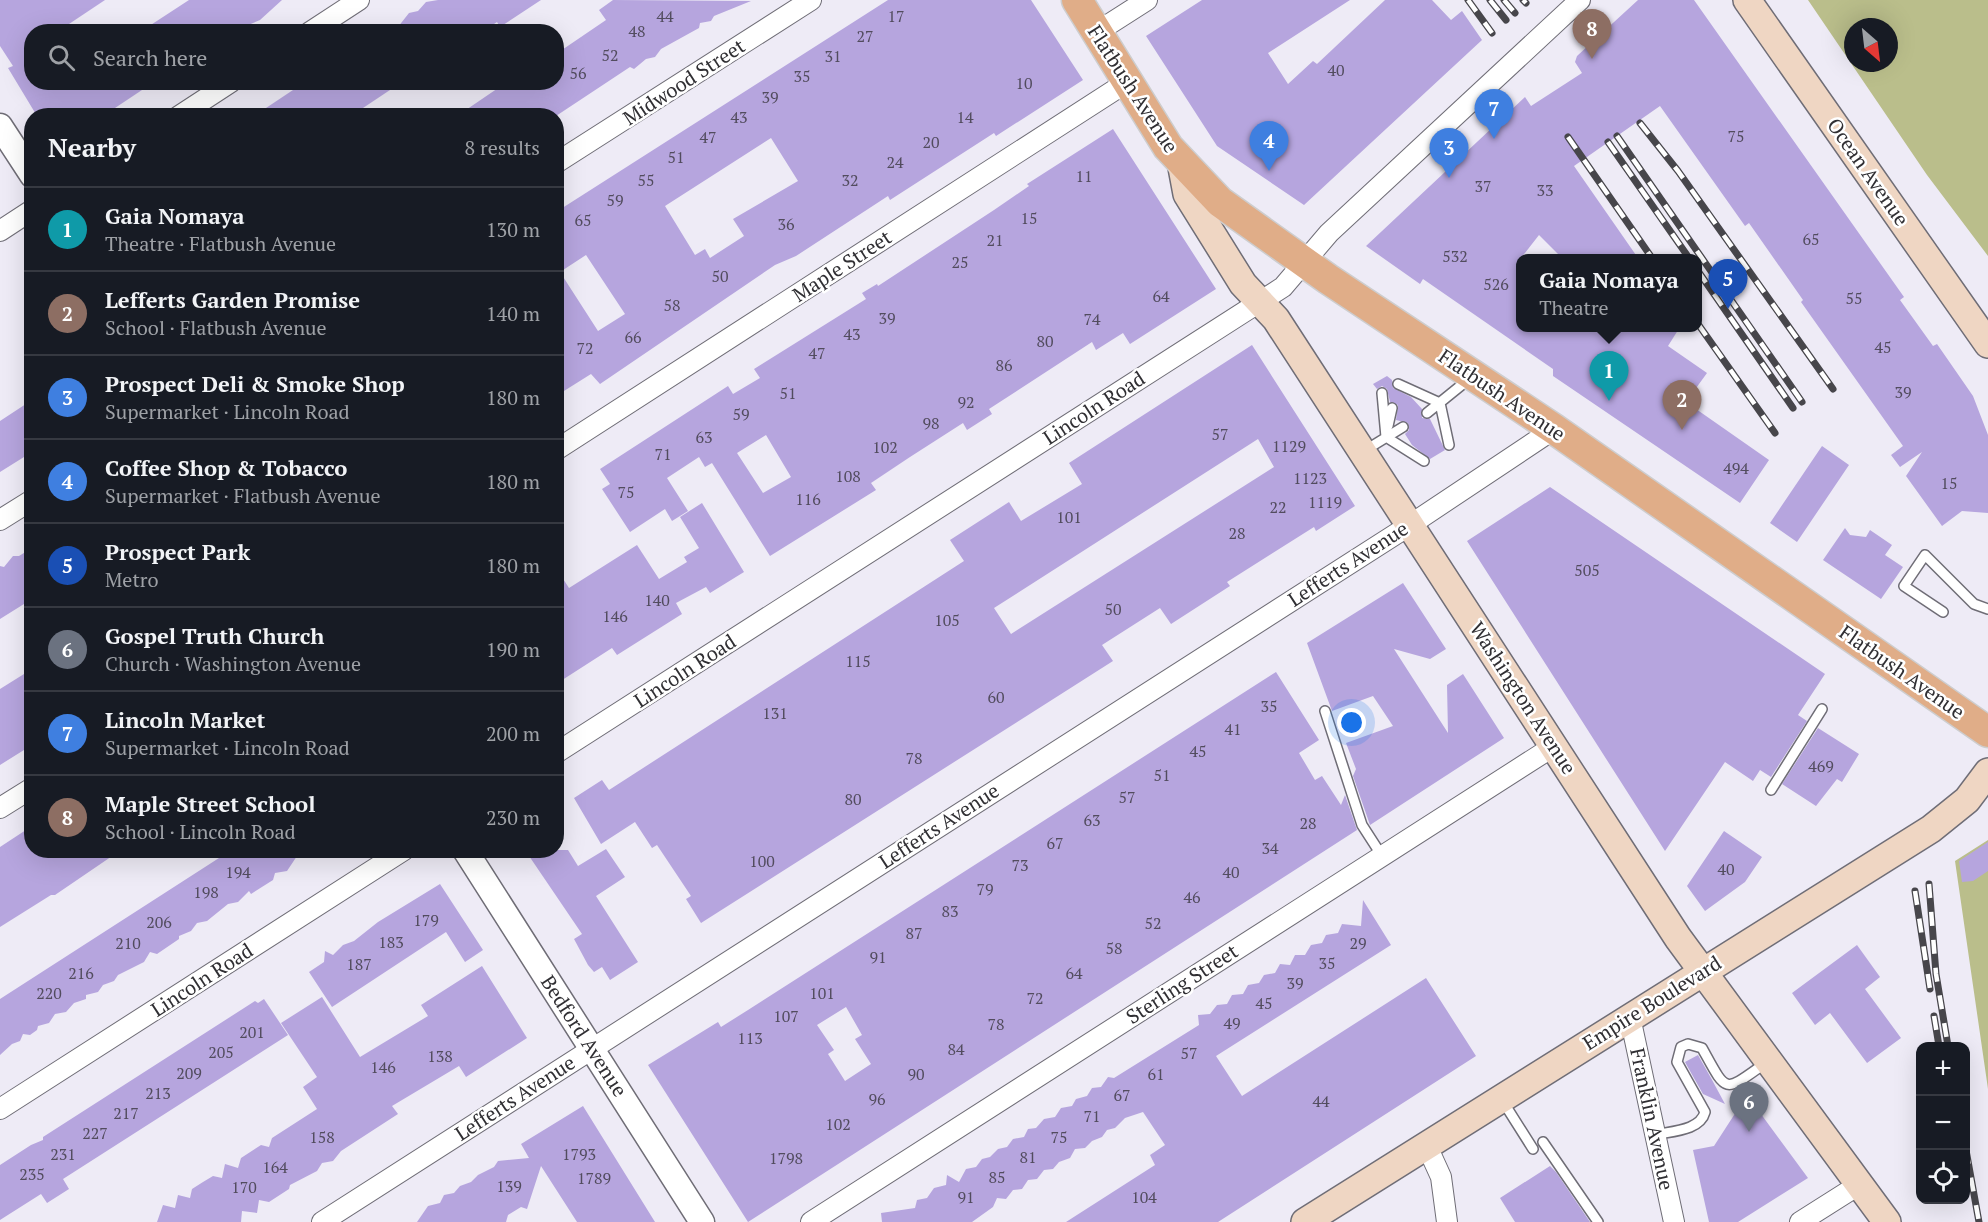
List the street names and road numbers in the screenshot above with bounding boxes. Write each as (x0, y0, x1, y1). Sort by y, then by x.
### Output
street label: Flatbush Avenue (1082, 20, 1185, 158)
street label: Midwood Street (618, 32, 750, 131)
street label: Ocean Avenue (1821, 112, 1916, 231)
street label: Maple Street (787, 223, 897, 308)
street label: Flatbush Avenue (1434, 342, 1571, 447)
street label: Lincoln Road (1038, 365, 1150, 451)
street label: Lefferts Avenue (1282, 515, 1413, 613)
street label: Washington Avenue (1464, 616, 1583, 779)
street label: Flatbush Avenue (1834, 618, 1970, 725)
street label: Lincoln Road (629, 628, 741, 714)
street label: Lefferts Avenue (873, 777, 1004, 875)
street label: Lincoln Road (146, 937, 258, 1023)
street label: Sterling Street (1120, 937, 1243, 1030)
street label: Empire Boulevard (1577, 949, 1726, 1056)
street label: Bedford Avenue (535, 970, 634, 1102)
street label: Franklin Avenue (1624, 1045, 1681, 1192)
street label: Lefferts Avenue (449, 1049, 580, 1147)

